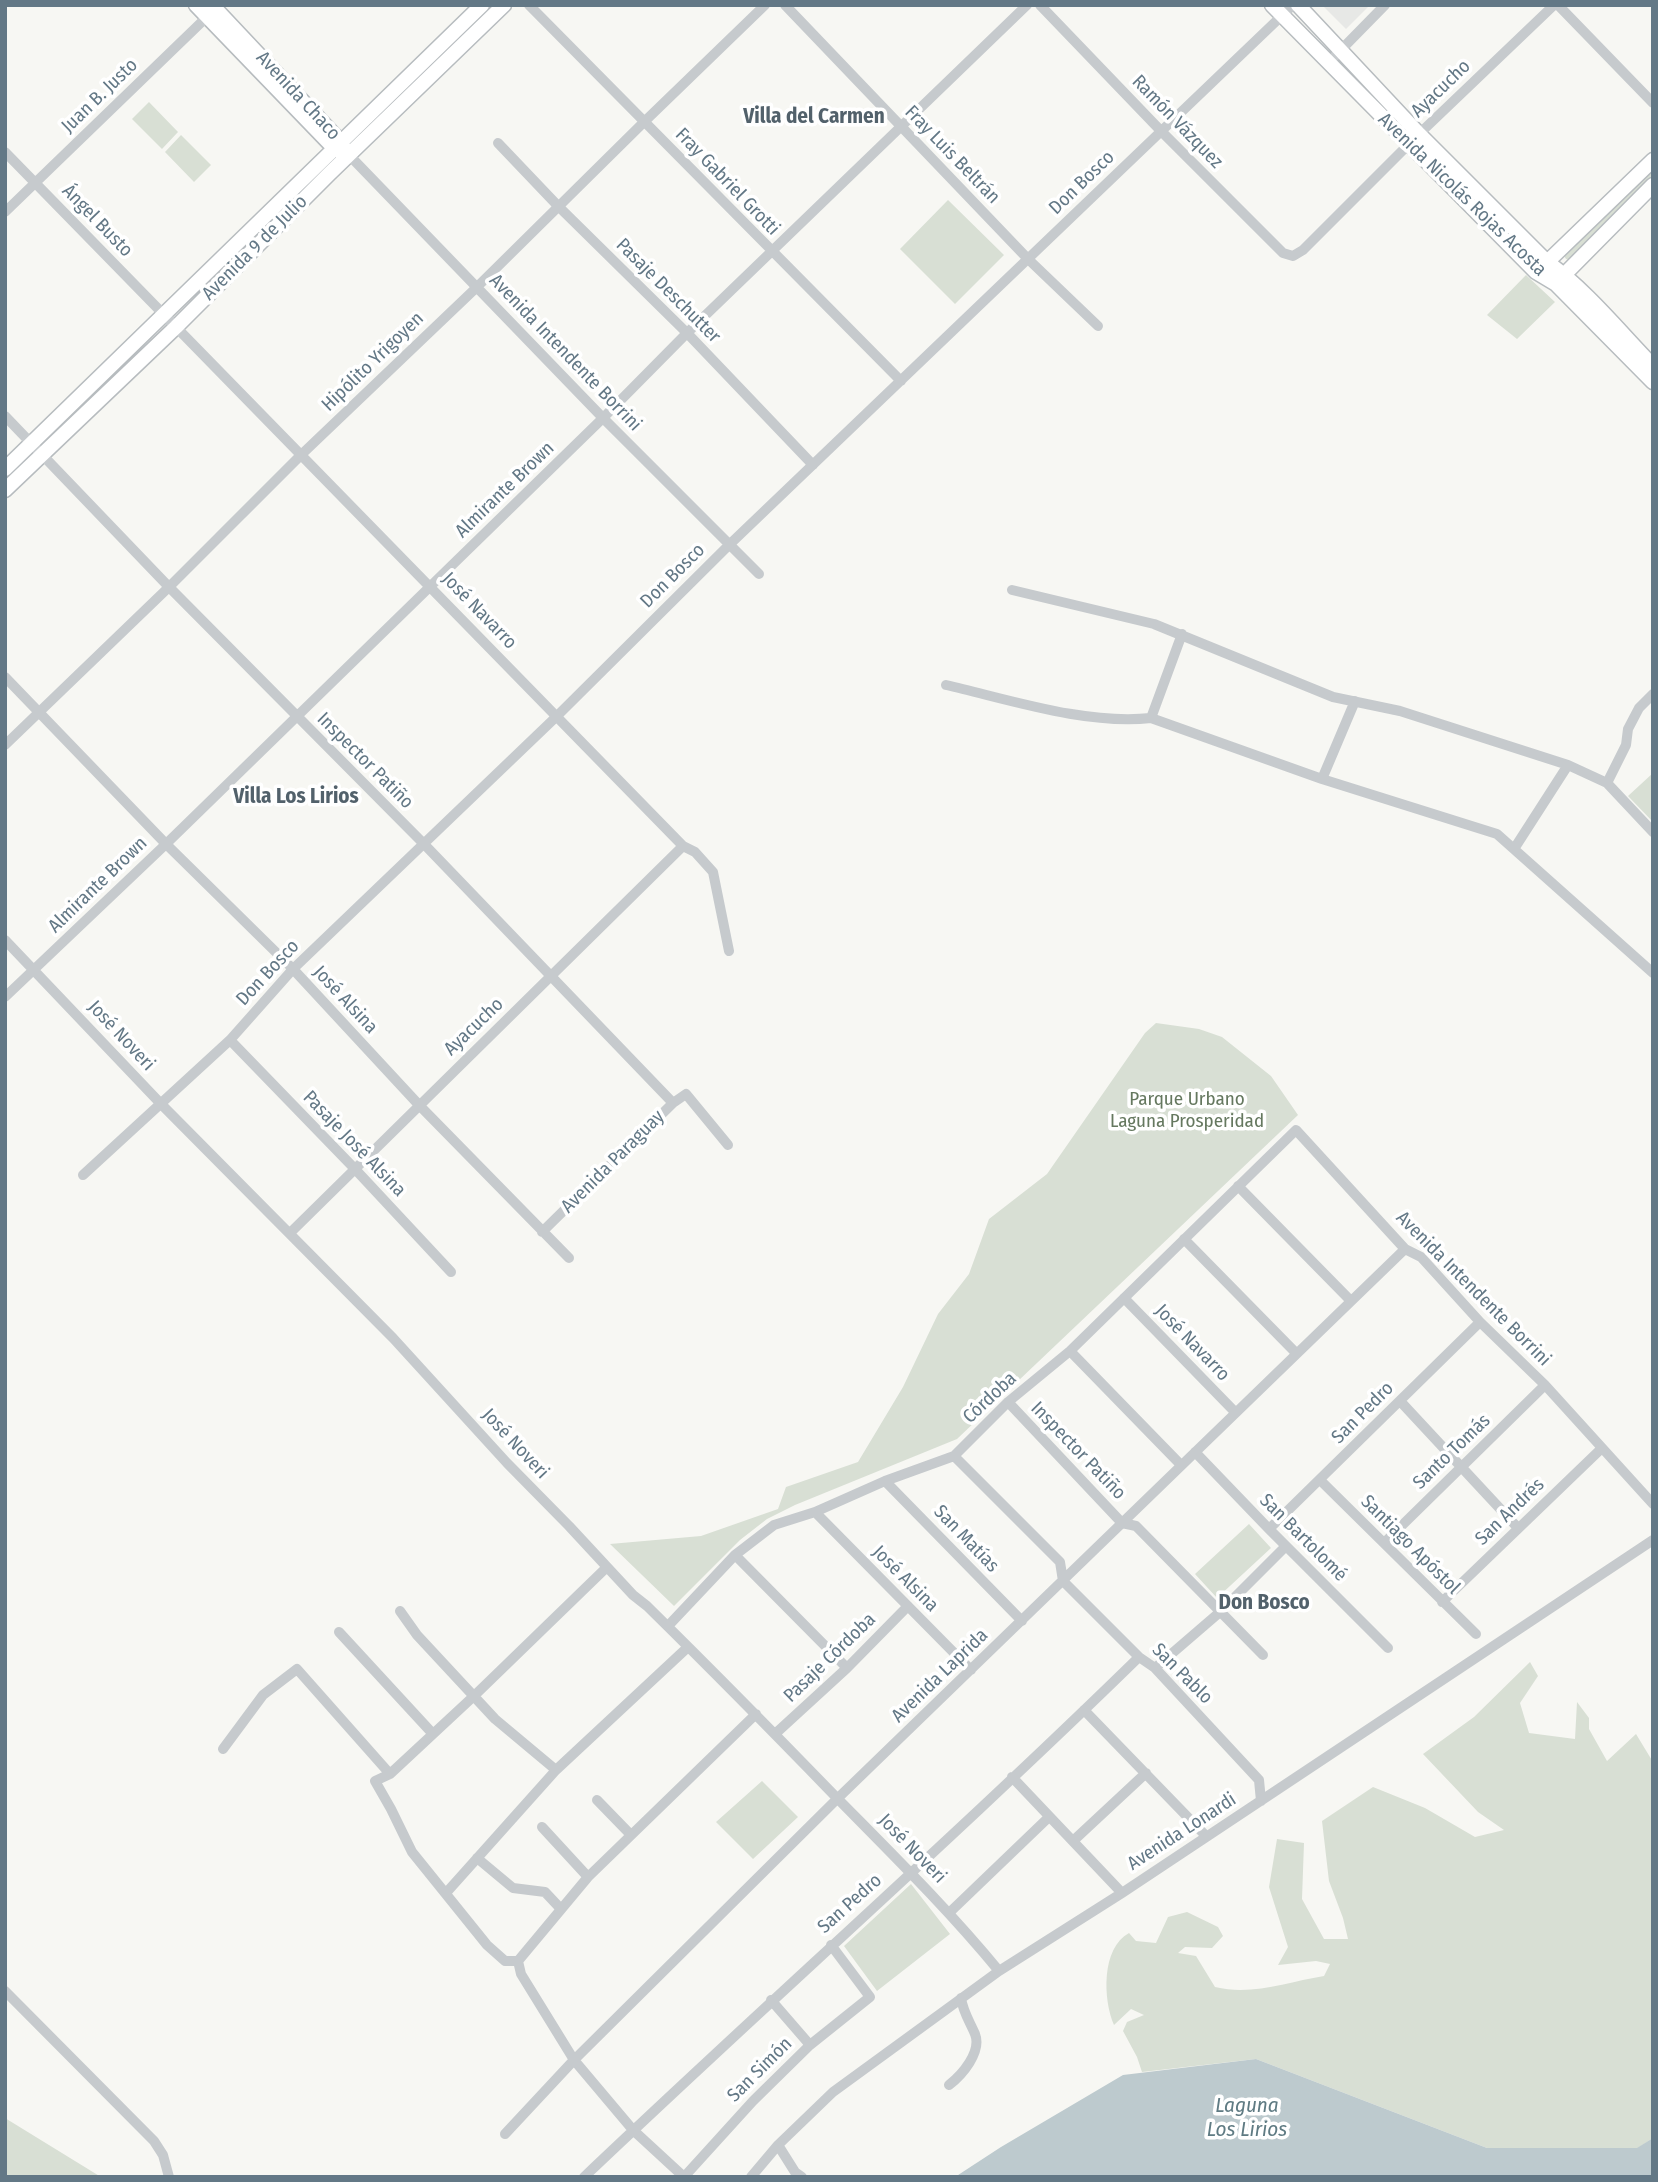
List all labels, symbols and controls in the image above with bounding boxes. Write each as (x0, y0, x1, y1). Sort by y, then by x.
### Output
street label: Avenida Chaco (251, 47, 345, 145)
street label: Juan B. Justo (57, 54, 143, 138)
street label: Ayacucho (1407, 55, 1475, 123)
street label: Ramón Vázquez (1127, 71, 1227, 173)
street label: Fray Luis Beltrán (900, 101, 1004, 209)
district label: Villa del Carmen (743, 104, 885, 130)
street label: Avenida Nicolás Rojas Acosta (1373, 109, 1551, 281)
street label: Fray Gabriel Grotti (670, 124, 784, 240)
street label: Don Bosco (1045, 146, 1119, 220)
street label: Ángel Busto (57, 180, 137, 262)
street label: Avenida 9 de Julio (198, 191, 312, 305)
street label: Pasaje Deschutter (611, 234, 725, 348)
street label: Avenida Intendente Borrini (484, 270, 646, 436)
street label: Hipólito Yrigoyen (317, 308, 429, 416)
street label: Almirante Brown (451, 437, 559, 543)
street label: Don Bosco (636, 539, 710, 613)
street label: José Navarro (437, 568, 521, 654)
street label: Inspector Patiño (312, 708, 418, 814)
district label: Villa Los Lirios (233, 784, 359, 810)
street label: Almirante Brown (44, 832, 152, 938)
street label: Don Bosco (232, 935, 304, 1011)
street label: José Alsina (308, 961, 382, 1039)
street label: Ayacucho (440, 993, 508, 1061)
street label: José Noveri (83, 996, 159, 1076)
street label: Pasaje José Alsina (298, 1086, 410, 1202)
park label: Parque Urbano Laguna Prosperidad (1110, 1089, 1264, 1133)
street label: Avenida Paraguay (557, 1106, 669, 1218)
street label: Avenida Intendente Borrini (1391, 1207, 1555, 1371)
street label: José Navarro (1150, 1300, 1234, 1386)
street label: Córdoba (959, 1368, 1021, 1428)
street label: San Pedro (1327, 1377, 1399, 1449)
street label: Inspector Patiño (1026, 1397, 1130, 1505)
street label: José Noveri (477, 1404, 553, 1484)
street label: Santo Tomás (1409, 1409, 1495, 1495)
street label: San Andrés (1471, 1474, 1549, 1550)
street label: San Bartolomé (1254, 1489, 1352, 1587)
street label: Santiago Apóstol (1356, 1491, 1464, 1599)
street label: San Matías (929, 1501, 1003, 1577)
street label: José Alsina (867, 1541, 943, 1617)
district label: Don Bosco (1218, 1590, 1310, 1616)
street label: Pasaje Córdoba (779, 1609, 881, 1707)
street label: Avenida Laprida (887, 1624, 993, 1728)
street label: San Pablo (1147, 1639, 1217, 1709)
street label: Avenida Lonardi (1123, 1788, 1241, 1876)
street label: José Noveri (873, 1810, 951, 1888)
street label: San Pedro (813, 1869, 887, 1939)
street label: San Simón (723, 2033, 797, 2107)
water label: Laguna Los Lirios (1207, 2093, 1287, 2143)

